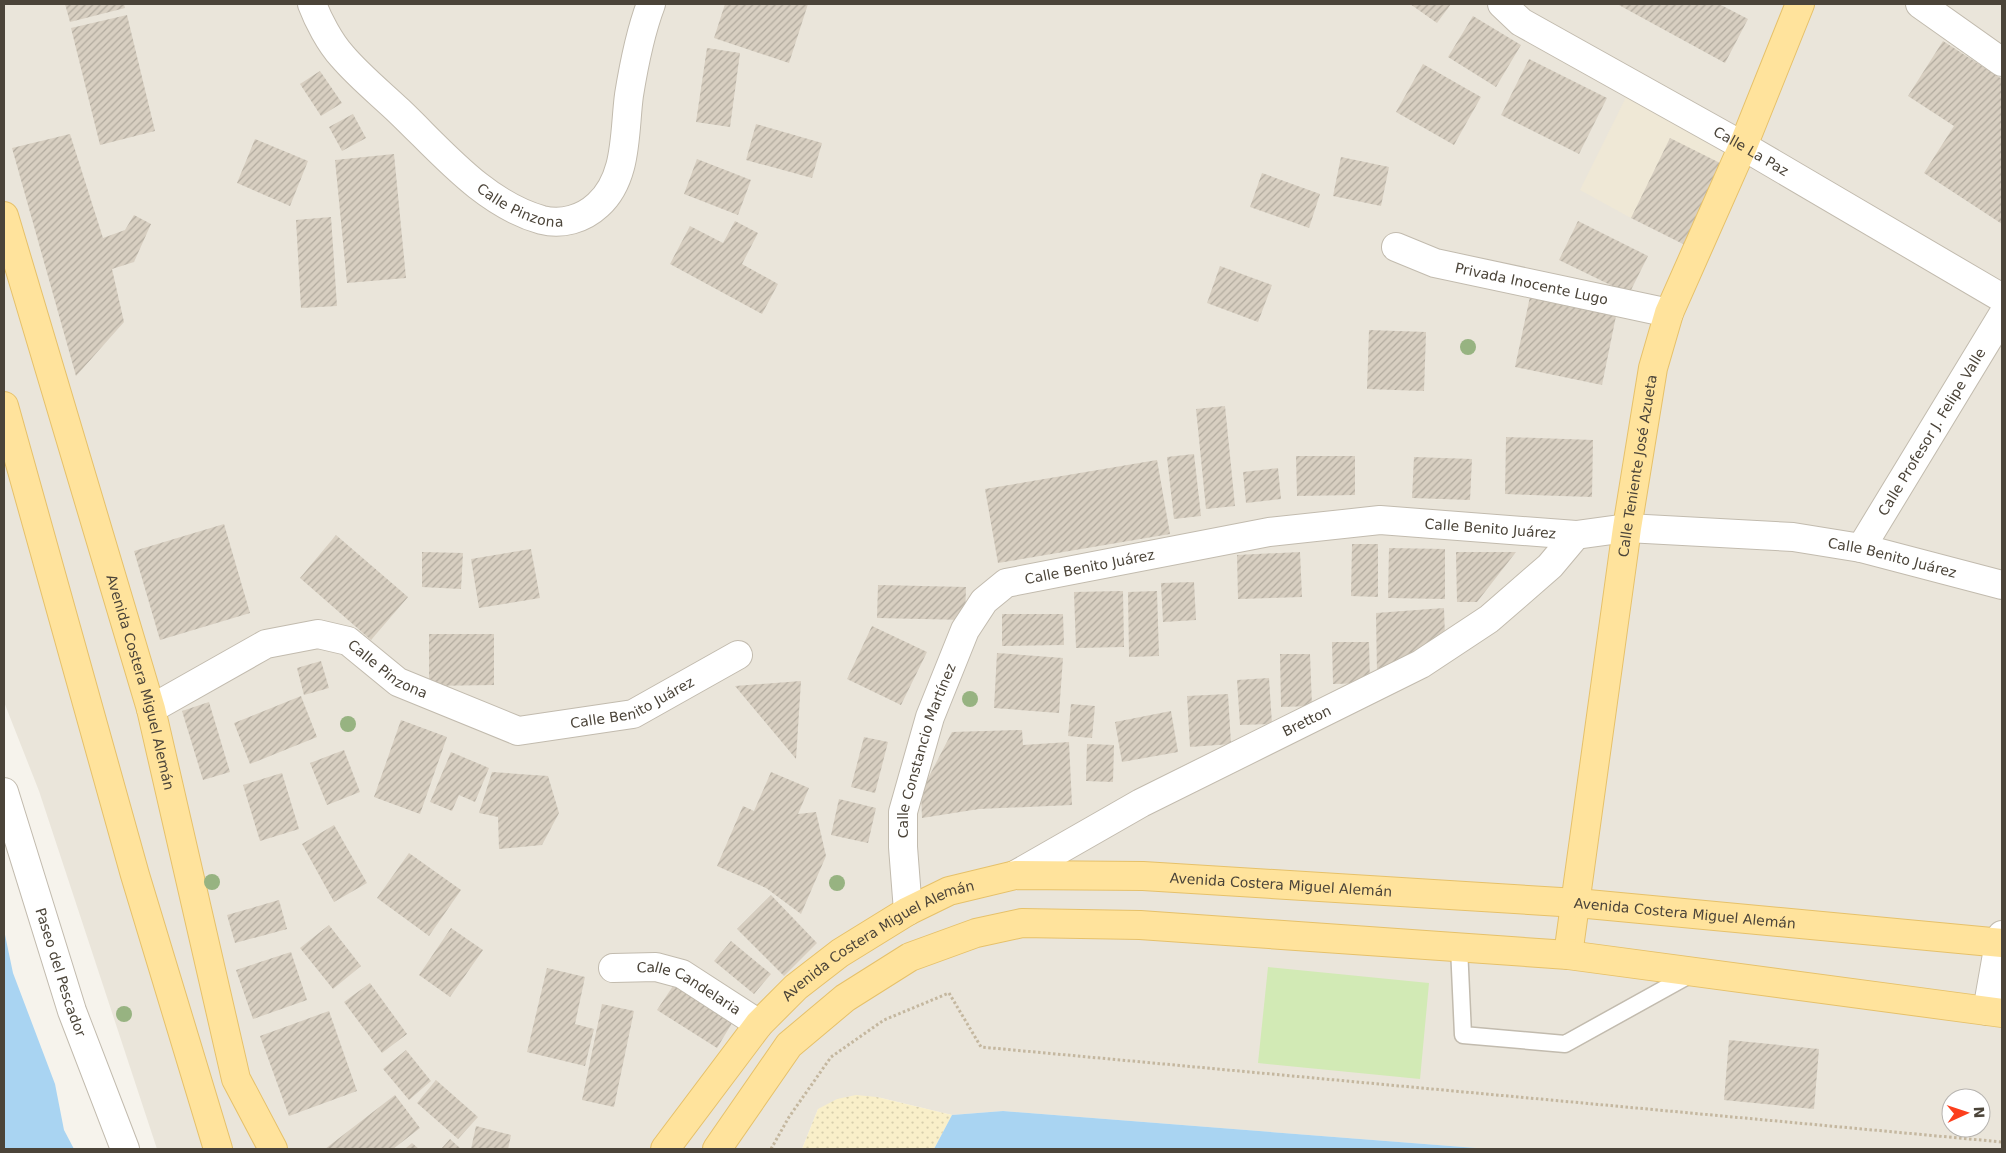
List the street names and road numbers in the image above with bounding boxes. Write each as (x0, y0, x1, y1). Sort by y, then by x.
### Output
street label: Calle La Paz (1711, 123, 1791, 179)
street label: Calle Pinzona (474, 180, 564, 230)
street label: Privada Inocente Lugo (1454, 260, 1610, 308)
street label: Calle Profesor J. Felipe Valle (1875, 345, 1989, 519)
street label: Calle Teniente José Azueta (1615, 374, 1660, 558)
street label: Calle Benito Juárez (1424, 515, 1557, 541)
street label: Calle Benito Juárez (1827, 535, 1958, 581)
street label: Calle Benito Juárez (1023, 546, 1156, 587)
street label: Avenida Costera Miguel Alemán (103, 573, 177, 792)
street label: Calle Pinzona (345, 636, 430, 701)
street label: Calle Constancio Martínez (895, 661, 959, 838)
street label: Calle Benito Juárez (569, 673, 697, 731)
street label: Bretton (1280, 702, 1334, 740)
street label: Avenida Costera Miguel Alemán (1169, 870, 1393, 899)
street label: Avenida Costera Miguel Alemán (779, 877, 976, 1004)
street label: Avenida Costera Miguel Alemán (1573, 895, 1797, 932)
street label: Paseo del Pescador (32, 906, 89, 1039)
street label: Calle Candelaria (636, 959, 744, 1018)

